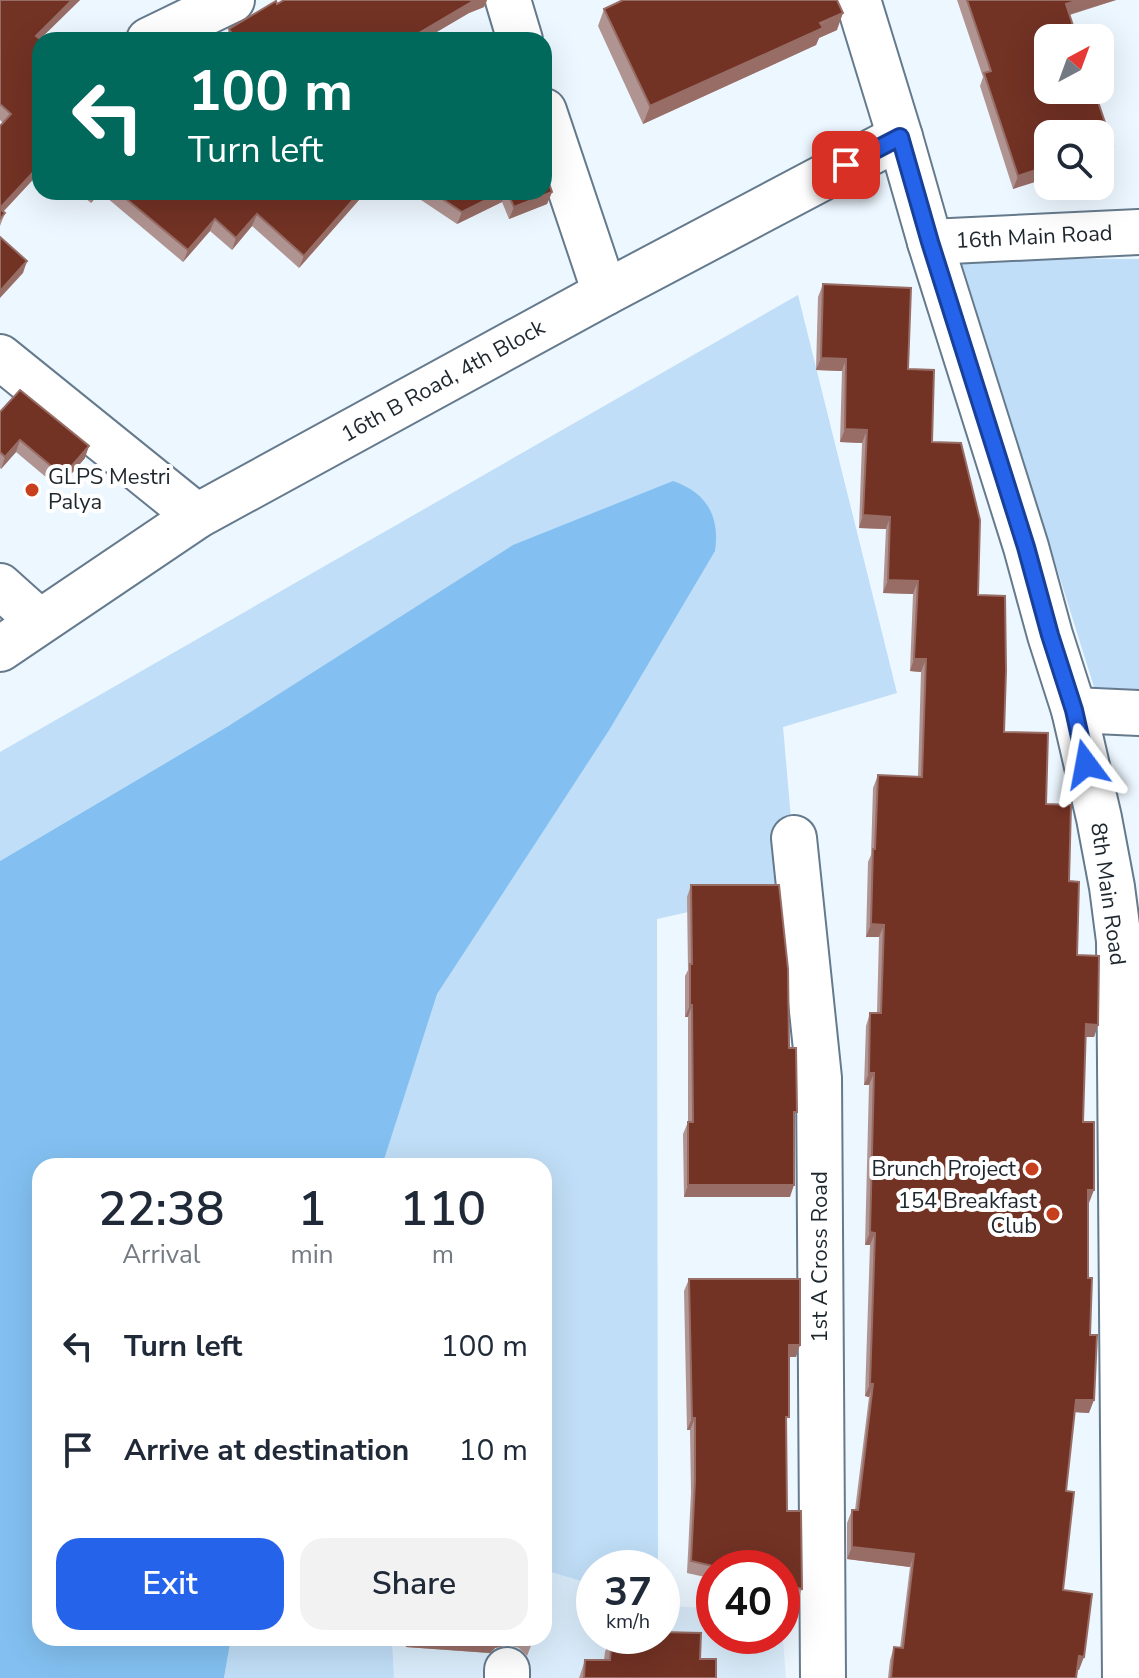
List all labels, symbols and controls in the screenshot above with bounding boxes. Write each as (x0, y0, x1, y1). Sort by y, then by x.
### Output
north arrow (1034, 24, 1114, 104)
map controls (1034, 24, 1114, 200)
text: 100 m (188, 53, 353, 130)
icon: left (56, 64, 160, 168)
button: search (1034, 120, 1114, 200)
text: Turn left (188, 126, 323, 175)
pin (812, 131, 880, 199)
icon: arrive (824, 143, 868, 187)
street label: 16th Main Road (955, 218, 1113, 256)
street label: 16th B Road, 4th Block (336, 312, 551, 449)
place label: GLPS Mestri Palya (48, 462, 171, 517)
marker: GLPS Mestri Palya (23, 481, 41, 499)
position arrow (1044, 722, 1128, 806)
street label: 8th Main Road (1083, 821, 1133, 967)
place label: Brunch Project (872, 1154, 1016, 1184)
marker: Brunch Project (1023, 1160, 1041, 1178)
street label: 1st A Cross Road (805, 1171, 835, 1343)
text: 22:38 (98, 1176, 225, 1242)
text: 1 (298, 1176, 326, 1242)
text: 110 (400, 1176, 486, 1242)
place label: 154 Breakfast Club (898, 1186, 1037, 1241)
marker: 154 Breakfast Club (1044, 1205, 1062, 1223)
text: Arrival (122, 1237, 200, 1272)
text: min (291, 1237, 334, 1272)
text: m (432, 1237, 454, 1272)
icon: left (56, 1324, 100, 1368)
text: Turn left (124, 1326, 242, 1367)
text: 100 m (441, 1326, 528, 1367)
icon: arrive (56, 1428, 100, 1472)
text: Arrive at destination (124, 1430, 409, 1471)
text: 10 m (459, 1430, 528, 1471)
button: Exit (56, 1538, 284, 1630)
button: Share (300, 1538, 528, 1630)
speed limit sign: 40 (696, 1550, 800, 1654)
text: 37 (604, 1565, 652, 1619)
text: km/h (606, 1608, 650, 1635)

